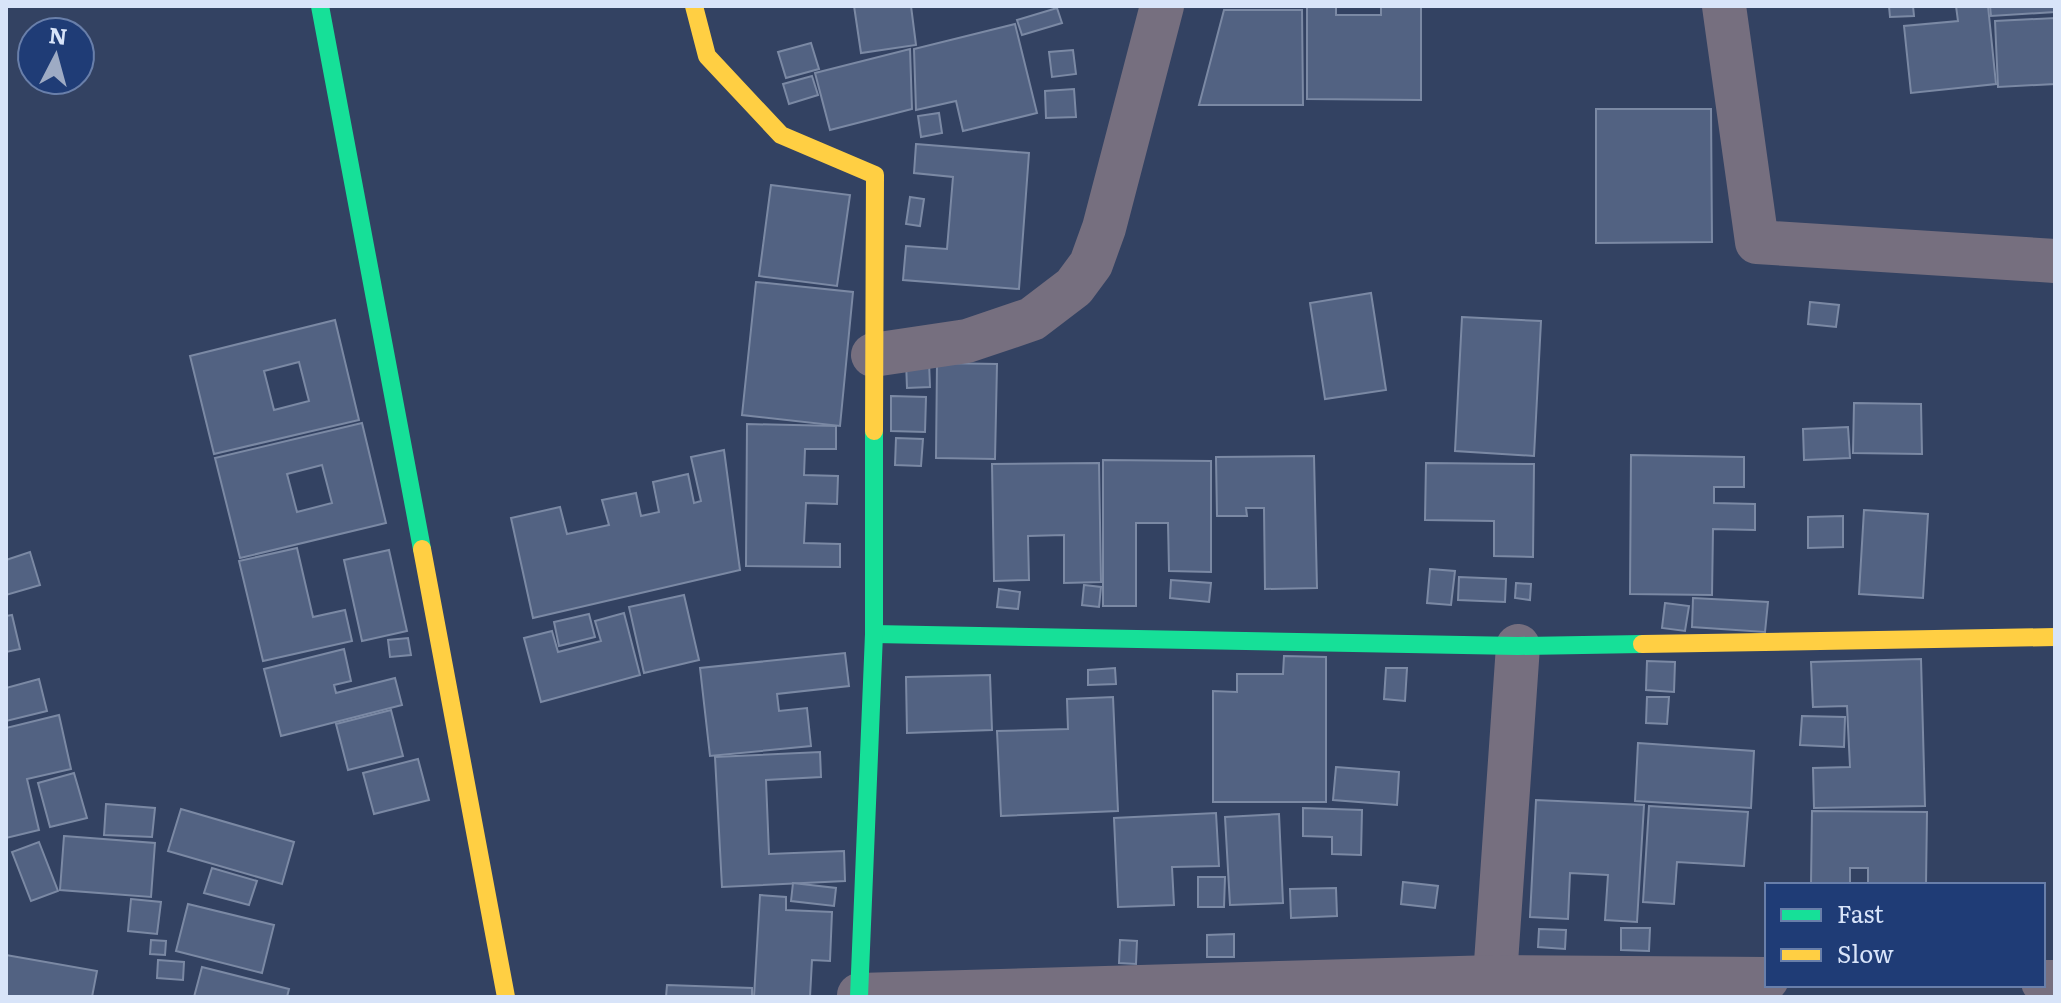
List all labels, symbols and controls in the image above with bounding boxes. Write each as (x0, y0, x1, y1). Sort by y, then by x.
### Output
north arrow (16, 16, 96, 96)
text: N (47, 17, 69, 52)
legend (1765, 883, 2045, 987)
text: Fast (1837, 895, 1884, 930)
text: Slow (1837, 935, 1894, 970)

